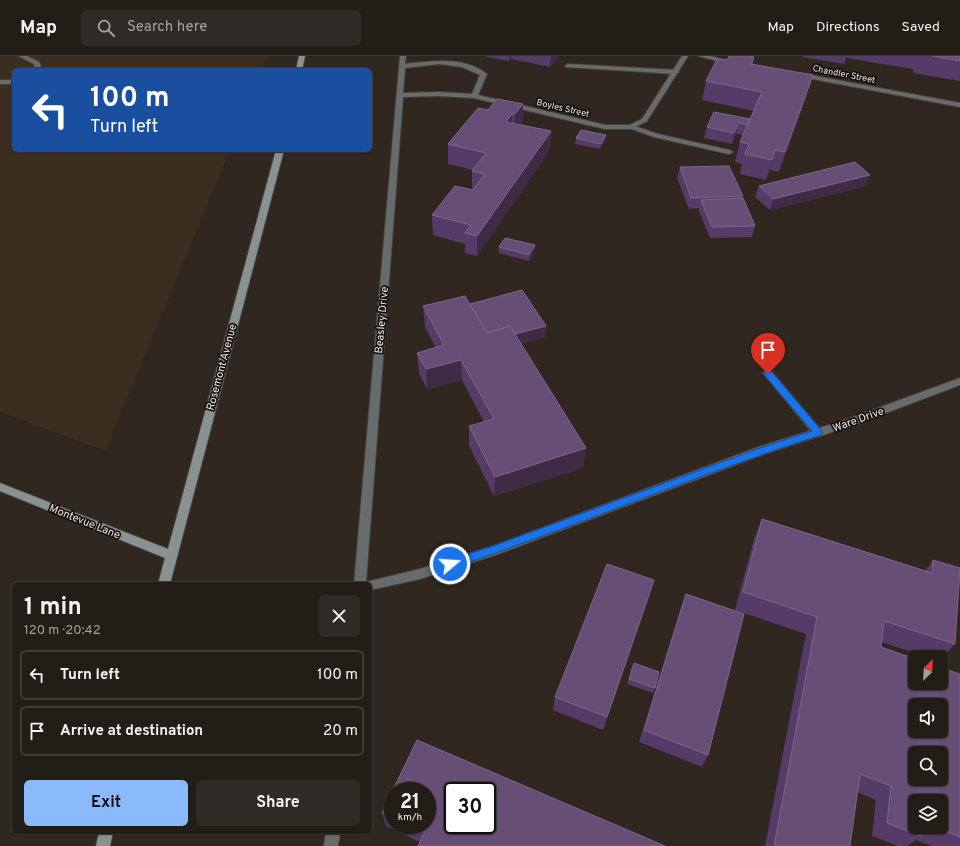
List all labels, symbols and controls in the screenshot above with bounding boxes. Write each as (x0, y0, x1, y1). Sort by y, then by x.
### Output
search box (81, 10, 361, 46)
text: Map (20, 16, 57, 40)
icon: search (95, 17, 117, 39)
text: Search here (127, 18, 207, 37)
text: Map (768, 19, 794, 36)
text: Directions (816, 19, 880, 36)
text: Saved (902, 19, 940, 36)
street label: Chandler Street (812, 63, 876, 86)
text: 100 m (90, 81, 170, 117)
icon: left (24, 84, 76, 136)
street label: Boyles Street (535, 97, 590, 120)
text: Turn left (90, 116, 158, 139)
street label: Beasley Drive (372, 286, 392, 354)
street label: Rosemont Avenue (204, 322, 240, 412)
pin (751, 333, 785, 374)
icon: arrive (757, 339, 779, 361)
street label: Ware Drive (831, 404, 886, 436)
street label: Montevue Lane (47, 501, 122, 543)
position arrow (429, 543, 471, 585)
text: 1 min (24, 593, 82, 623)
button: close (318, 595, 360, 637)
text: 120 m · 20:42 (24, 623, 101, 639)
north arrow (908, 650, 948, 690)
map controls (908, 650, 948, 834)
icon: left (26, 664, 48, 686)
text: Turn left (60, 666, 120, 685)
text: 100 m (317, 666, 358, 685)
button: sound (908, 698, 948, 738)
icon: arrive (26, 720, 48, 742)
text: Arrive at destination (60, 722, 203, 741)
text: 20 m (323, 722, 358, 741)
button: search (908, 746, 948, 786)
button: Exit (24, 780, 188, 826)
button: Share (196, 780, 360, 826)
speed limit sign: 30 (444, 782, 496, 834)
text: 21 (400, 790, 420, 816)
button: layers (908, 794, 948, 834)
text: km/h (398, 811, 422, 824)

